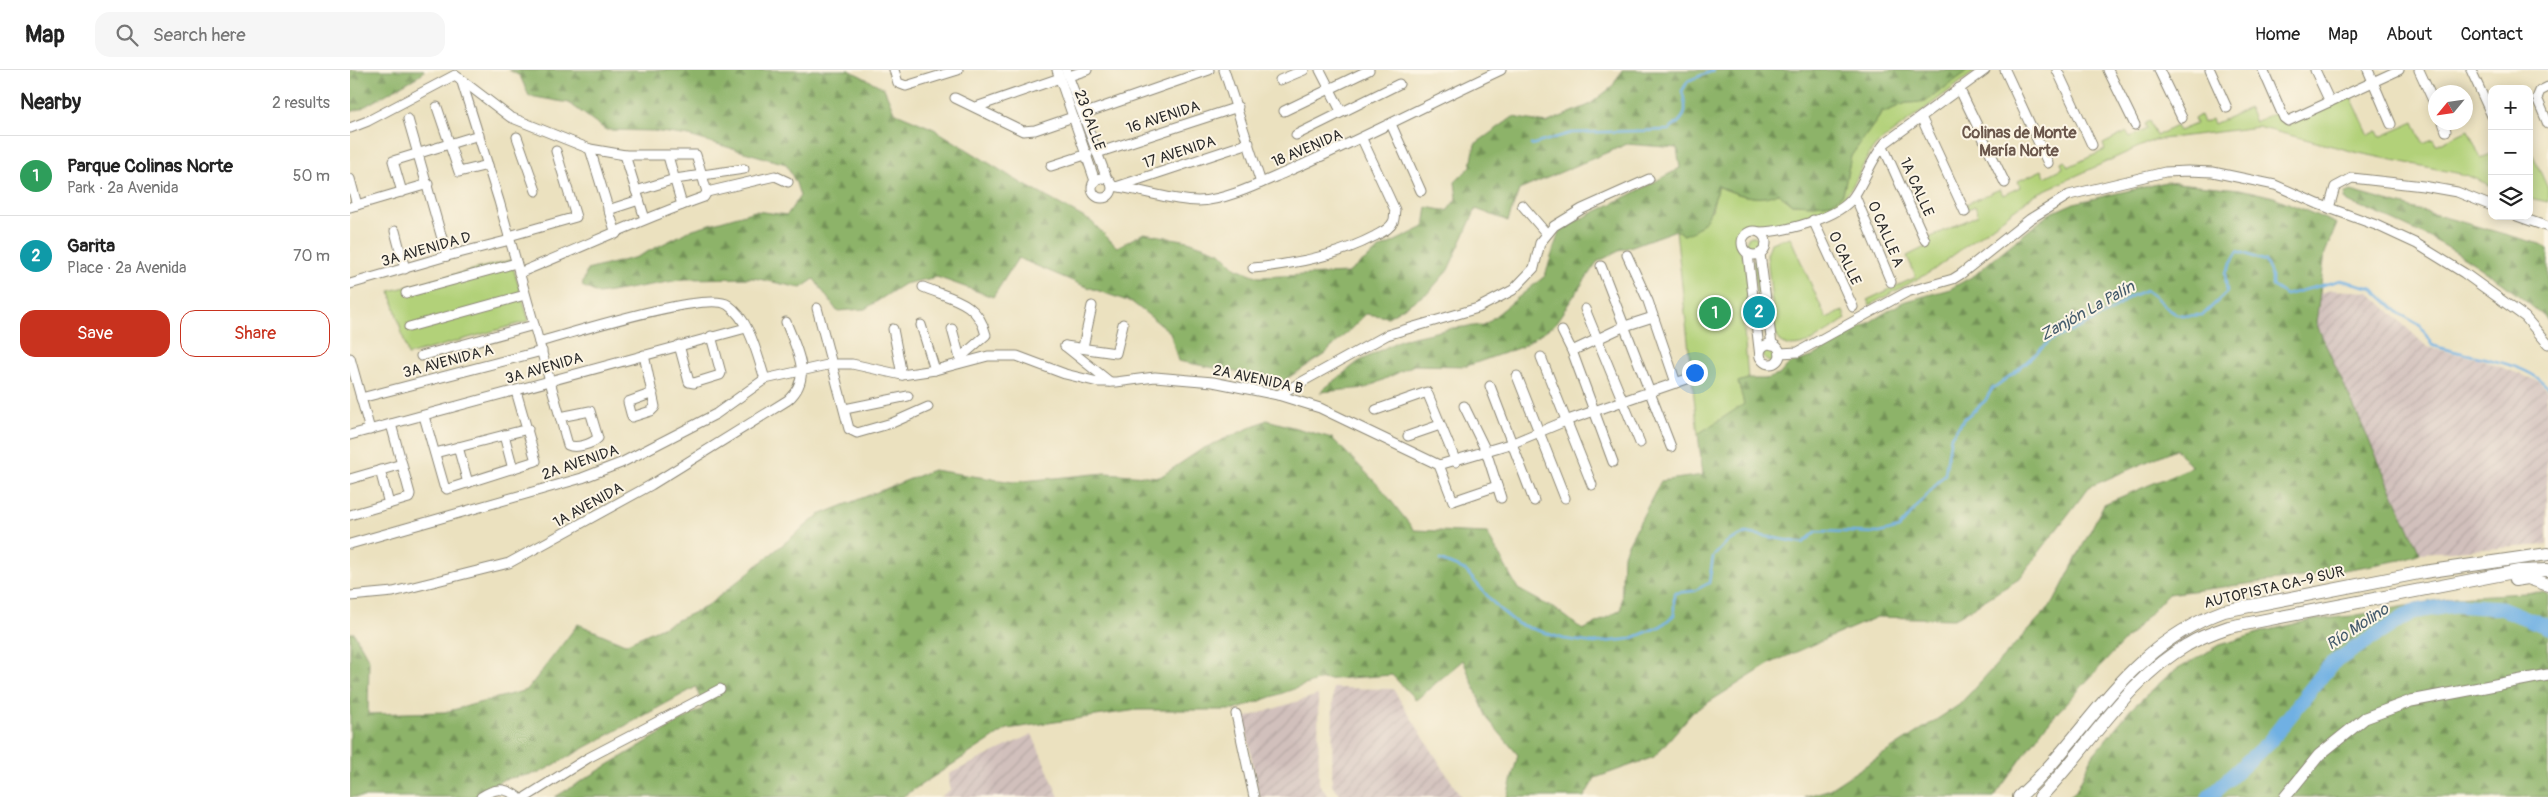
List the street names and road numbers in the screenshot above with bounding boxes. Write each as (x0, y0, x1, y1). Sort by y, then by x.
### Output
street label: 23 CALLE (1070, 87, 1109, 153)
street label: 16 AVENIDA (1124, 97, 1203, 138)
street label: 18 AVENIDA (1269, 125, 1346, 172)
street label: 17 AVENIDA (1140, 132, 1218, 173)
street label: 1A CALLE (1895, 155, 1938, 220)
street label: 0 CALLE A (1863, 198, 1908, 270)
street label: 3A AVENIDA D (379, 228, 473, 271)
street label: 0 CALLE (1824, 228, 1865, 288)
street label: 3A AVENIDA A (401, 340, 496, 383)
street label: 3A AVENIDA (503, 348, 585, 389)
street label: 2A AVENIDA B (1211, 361, 1305, 398)
street label: 2A AVENIDA (539, 440, 621, 484)
street label: 1A AVENIDA (550, 478, 627, 532)
street label: AUTOPISTA CA-9 SUR (2202, 562, 2346, 613)

